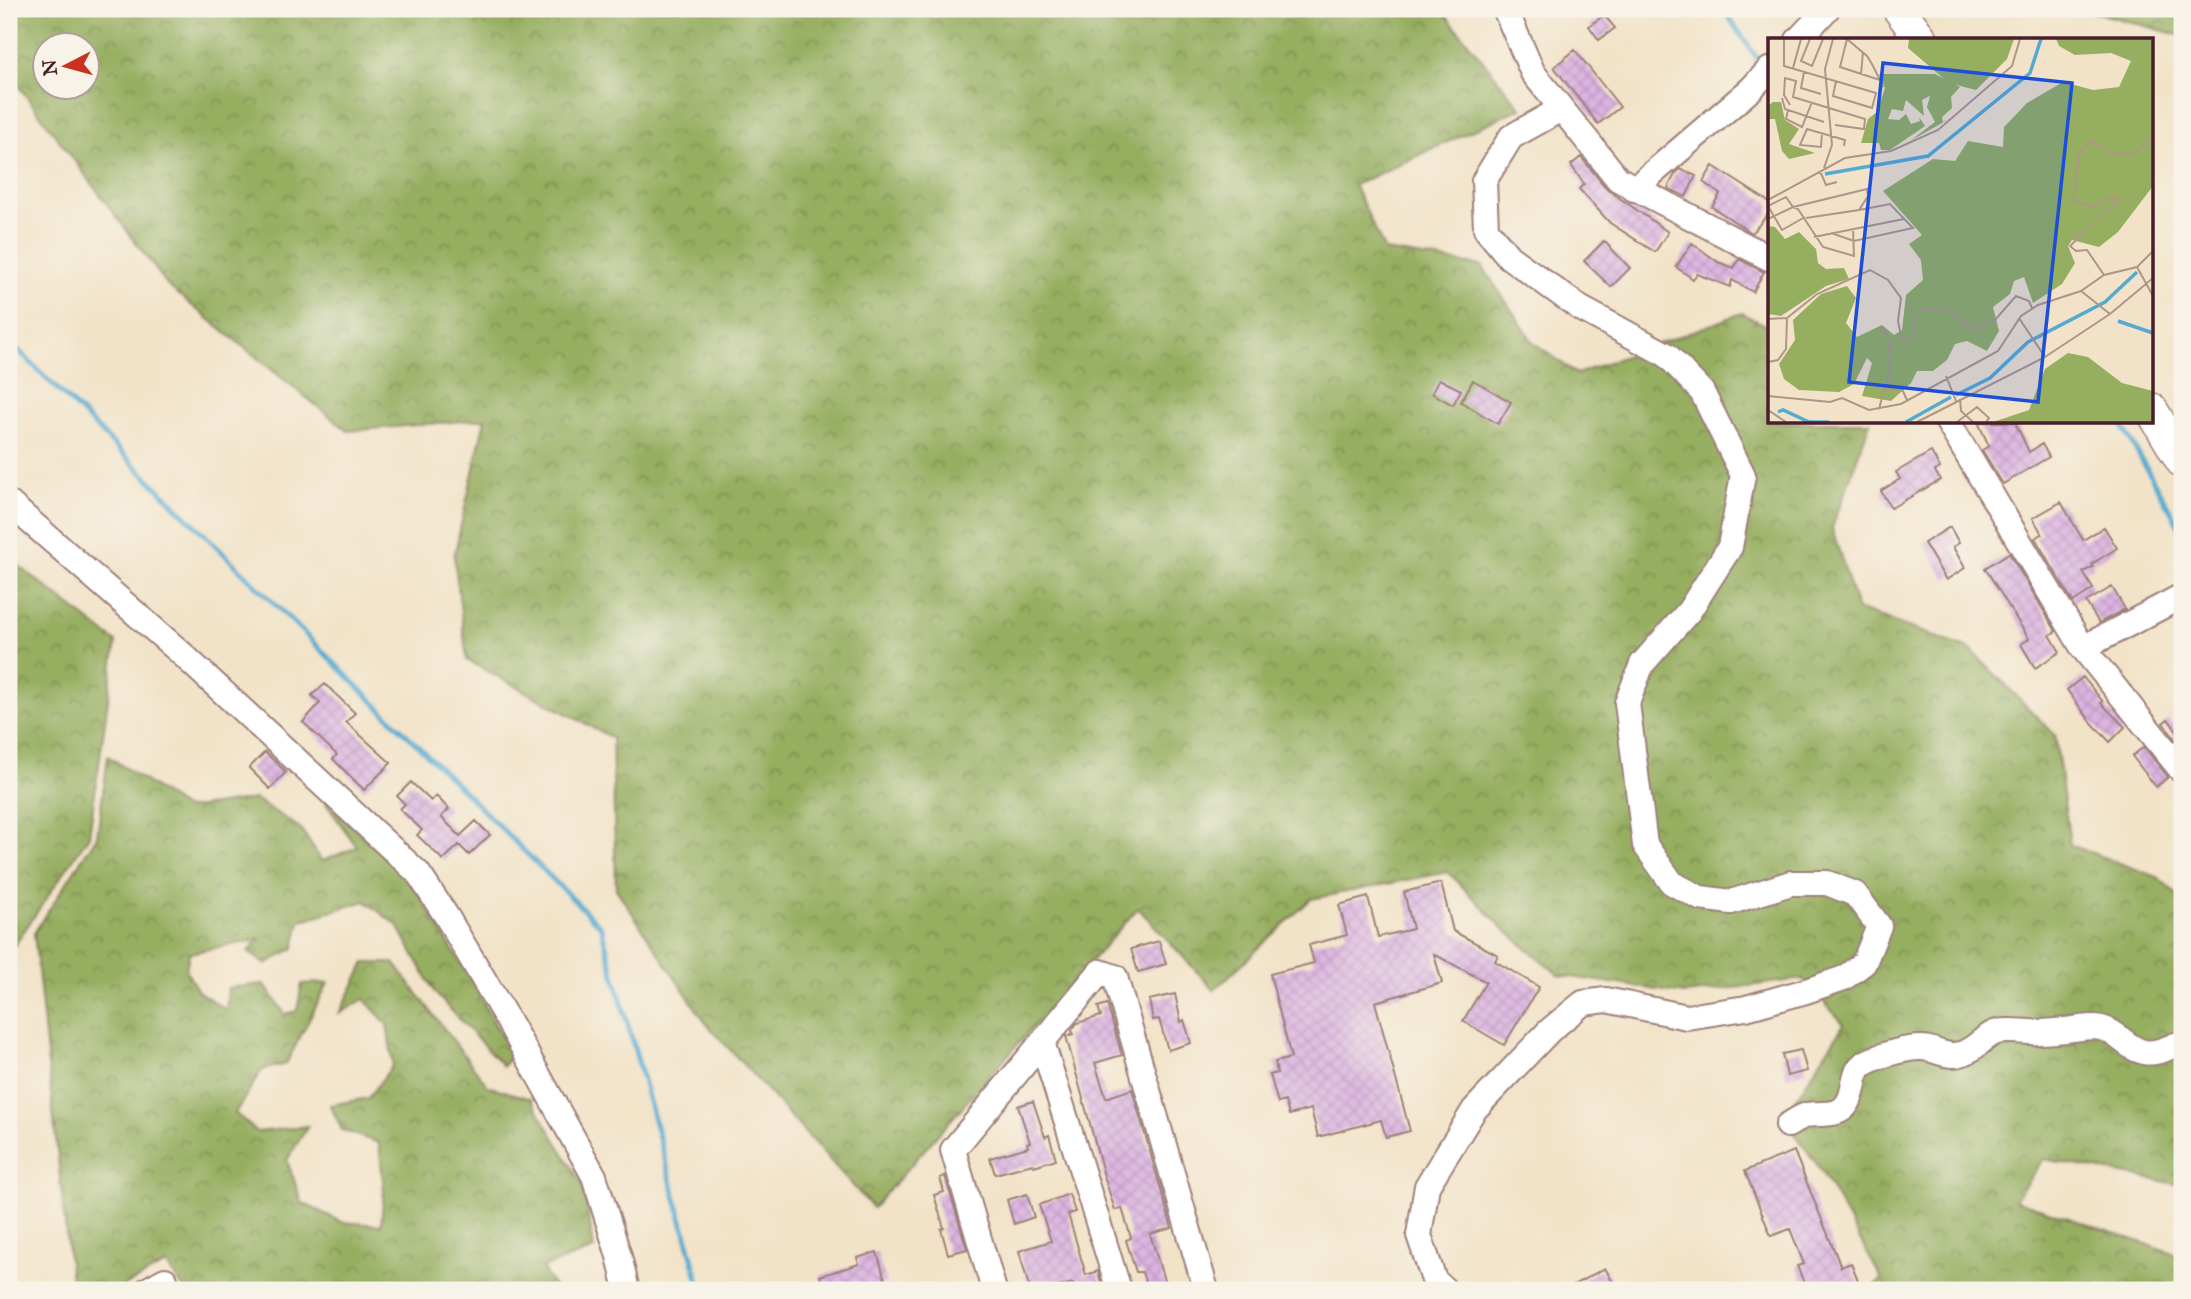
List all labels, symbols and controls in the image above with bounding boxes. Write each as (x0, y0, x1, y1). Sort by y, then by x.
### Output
north arrow (32, 32, 102, 102)
inset map (1768, 38, 2152, 424)
text: N (37, 59, 62, 77)

